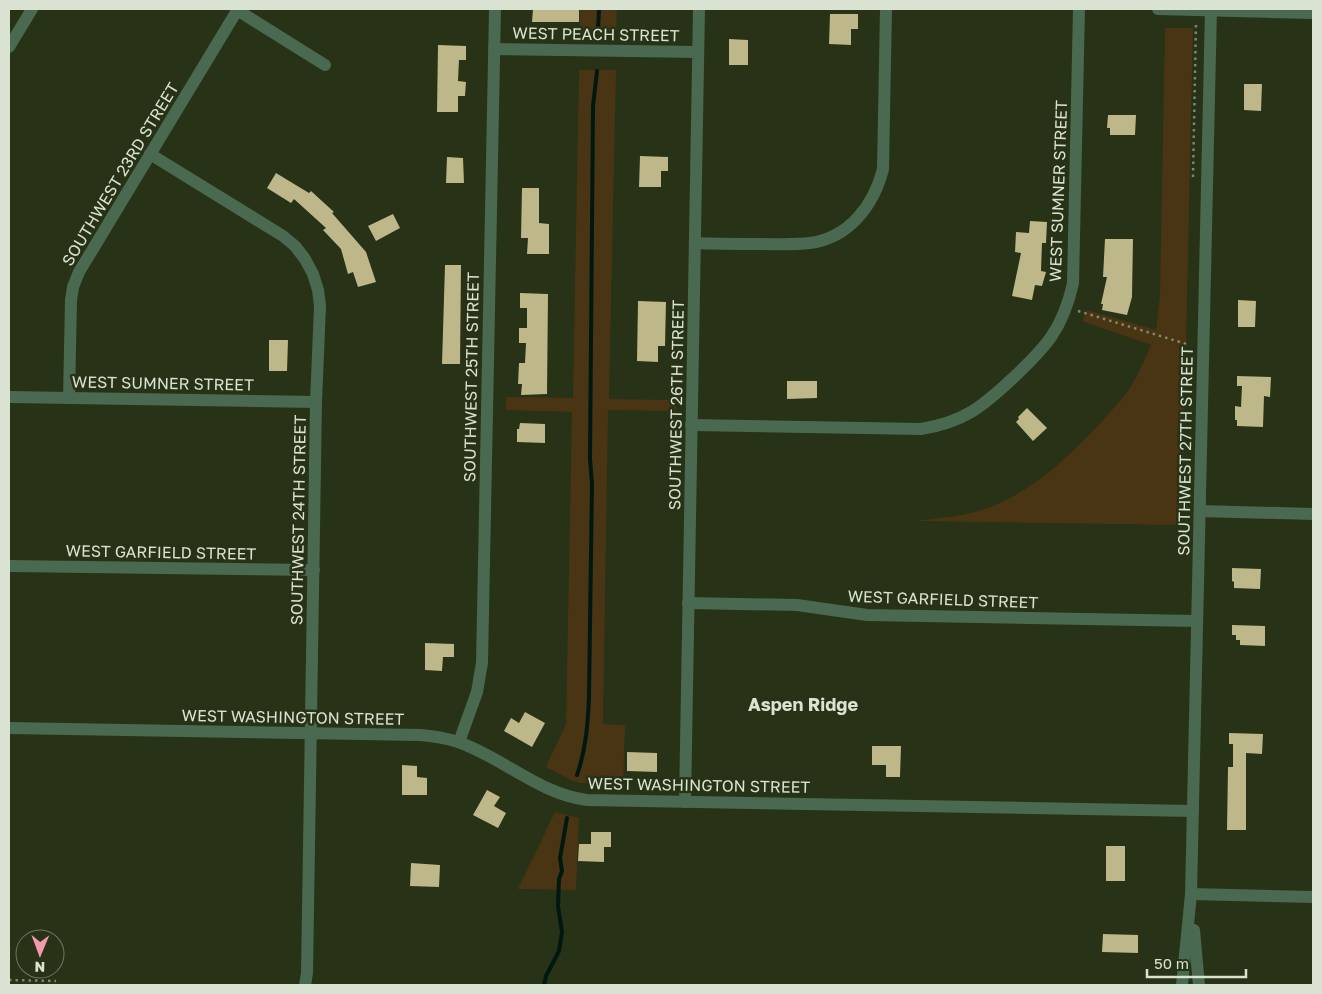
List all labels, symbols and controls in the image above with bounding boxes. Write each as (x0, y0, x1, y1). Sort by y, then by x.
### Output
street label: WEST PEACH STREET (512, 23, 680, 45)
street label: SOUTHWEST 23RD STREET (57, 79, 183, 269)
street label: WEST SUMNER STREET (1045, 100, 1071, 282)
street label: SOUTHWEST 25TH STREET (459, 272, 483, 482)
street label: SOUTHWEST 26TH STREET (664, 300, 688, 510)
street label: SOUTHWEST 27TH STREET (1173, 346, 1197, 556)
street label: WEST SUMNER STREET (72, 371, 254, 395)
street label: SOUTHWEST 24TH STREET (286, 414, 310, 625)
street label: WEST GARFIELD STREET (65, 540, 257, 564)
street label: WEST GARFIELD STREET (847, 586, 1039, 612)
district label: Aspen Ridge (748, 693, 858, 715)
street label: WEST WASHINGTON STREET (181, 705, 405, 729)
street label: WEST WASHINGTON STREET (587, 773, 811, 797)
north arrow (15, 929, 65, 979)
scale bar (1147, 946, 1246, 978)
text: 50 m (1154, 954, 1189, 972)
text: N (34, 959, 45, 976)

